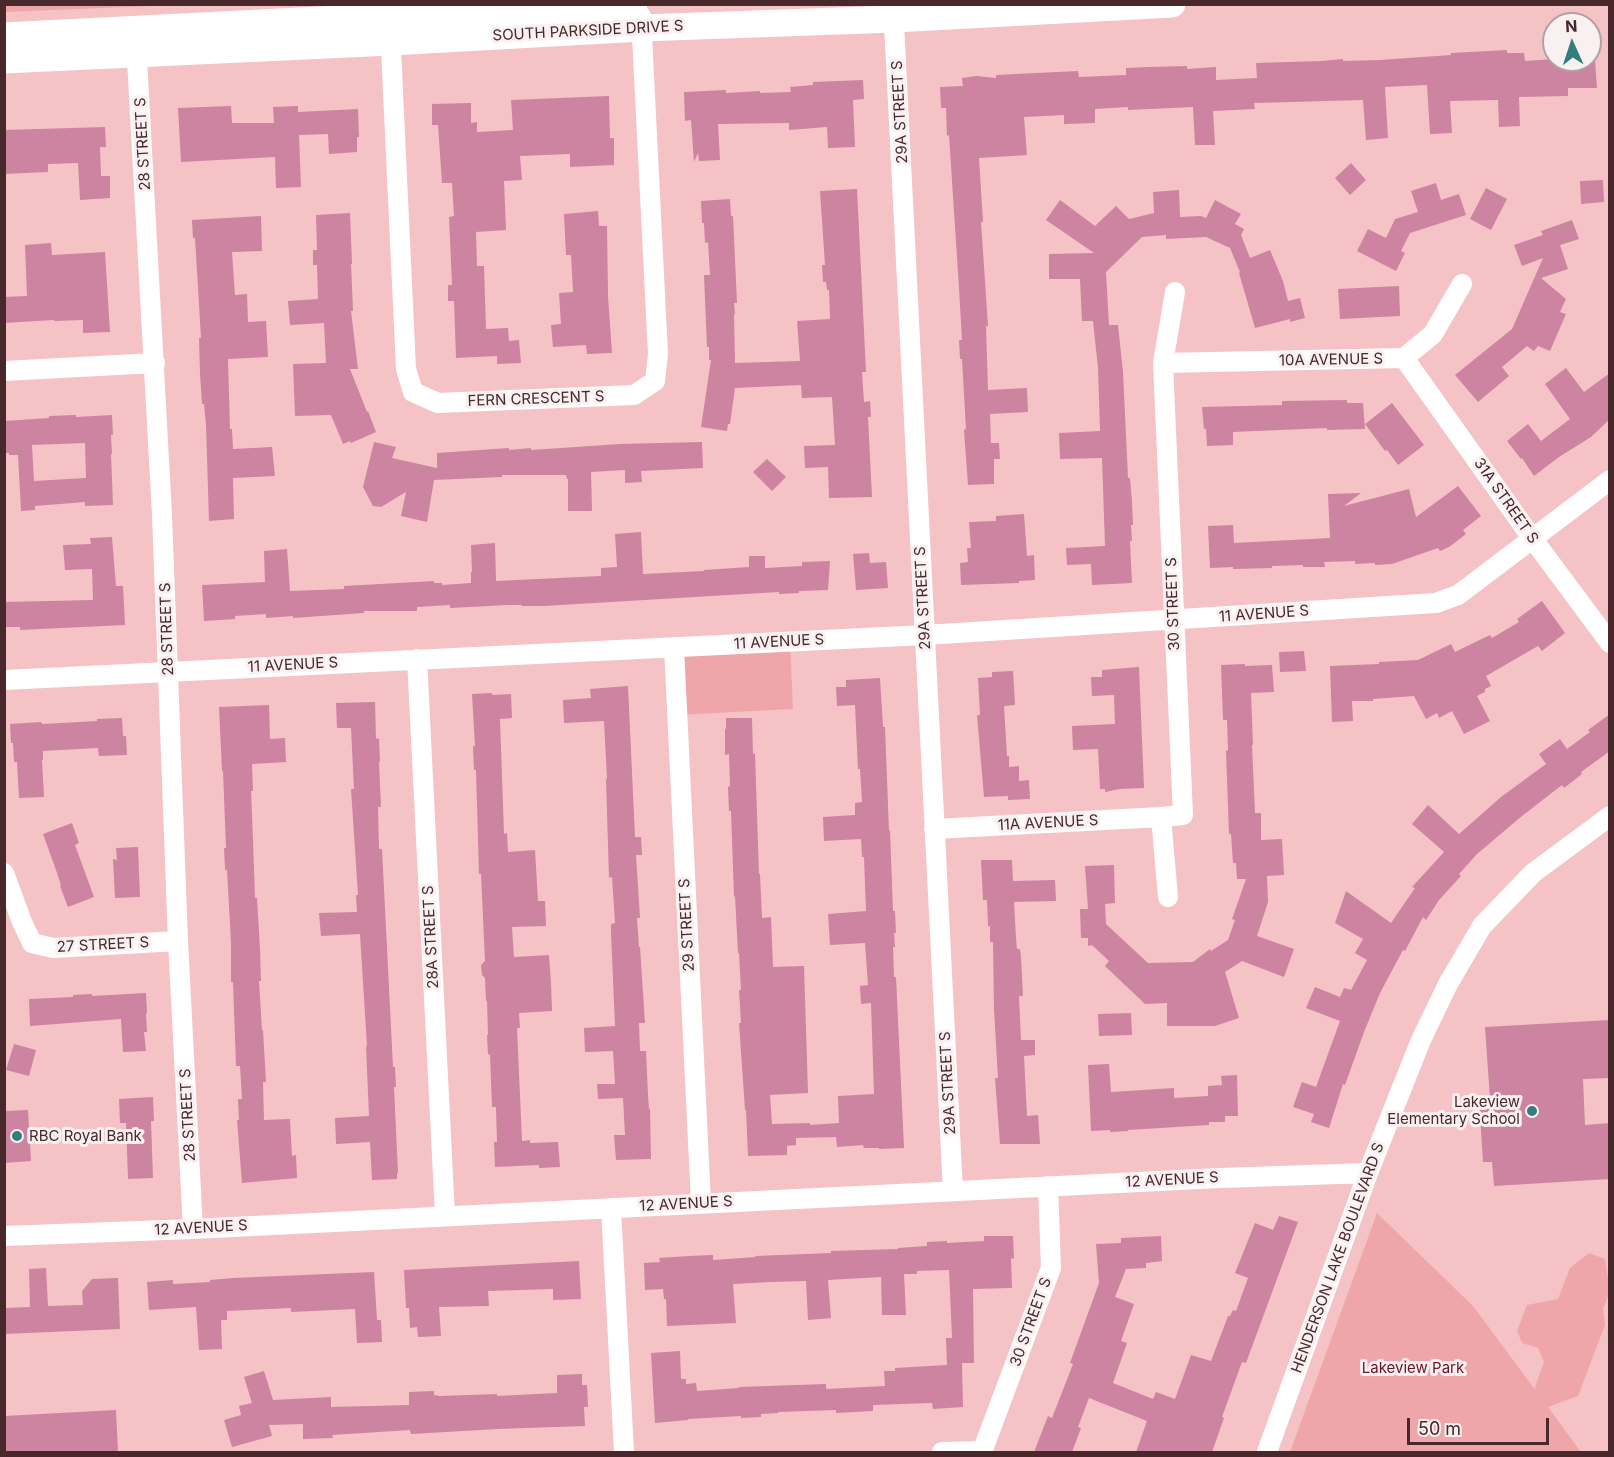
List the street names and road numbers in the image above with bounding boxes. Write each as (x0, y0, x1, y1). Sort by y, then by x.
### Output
street label: SOUTH PARKSIDE DRIVE S (492, 17, 684, 45)
street label: 29A STREET S (888, 60, 912, 164)
street label: 28 STREET S (132, 97, 154, 191)
street label: 10A AVENUE S (1279, 350, 1383, 370)
street label: FERN CRESCENT S (467, 388, 605, 410)
street label: 31A STREET S (1470, 455, 1542, 547)
street label: 29A STREET S (911, 546, 935, 650)
street label: 30 STREET S (1162, 557, 1184, 651)
street label: 28 STREET S (156, 582, 178, 676)
street label: 11 AVENUE S (1218, 602, 1310, 626)
street label: 11 AVENUE S (733, 631, 825, 653)
street label: 11 AVENUE S (247, 654, 339, 676)
street label: 11A AVENUE S (997, 811, 1099, 835)
street label: 29 STREET S (676, 878, 698, 972)
street label: 28A STREET S (419, 885, 443, 989)
street label: 27 STREET S (56, 934, 150, 956)
street label: 29A STREET S (936, 1031, 960, 1135)
street label: 28 STREET S (177, 1068, 199, 1162)
street label: HENDERSON LAKE BOULEVARD S (1288, 1140, 1388, 1376)
street label: 12 AVENUE S (1125, 1169, 1219, 1191)
street label: 12 AVENUE S (639, 1193, 733, 1215)
street label: 12 AVENUE S (154, 1217, 248, 1239)
street label: 30 STREET S (1007, 1275, 1055, 1369)

